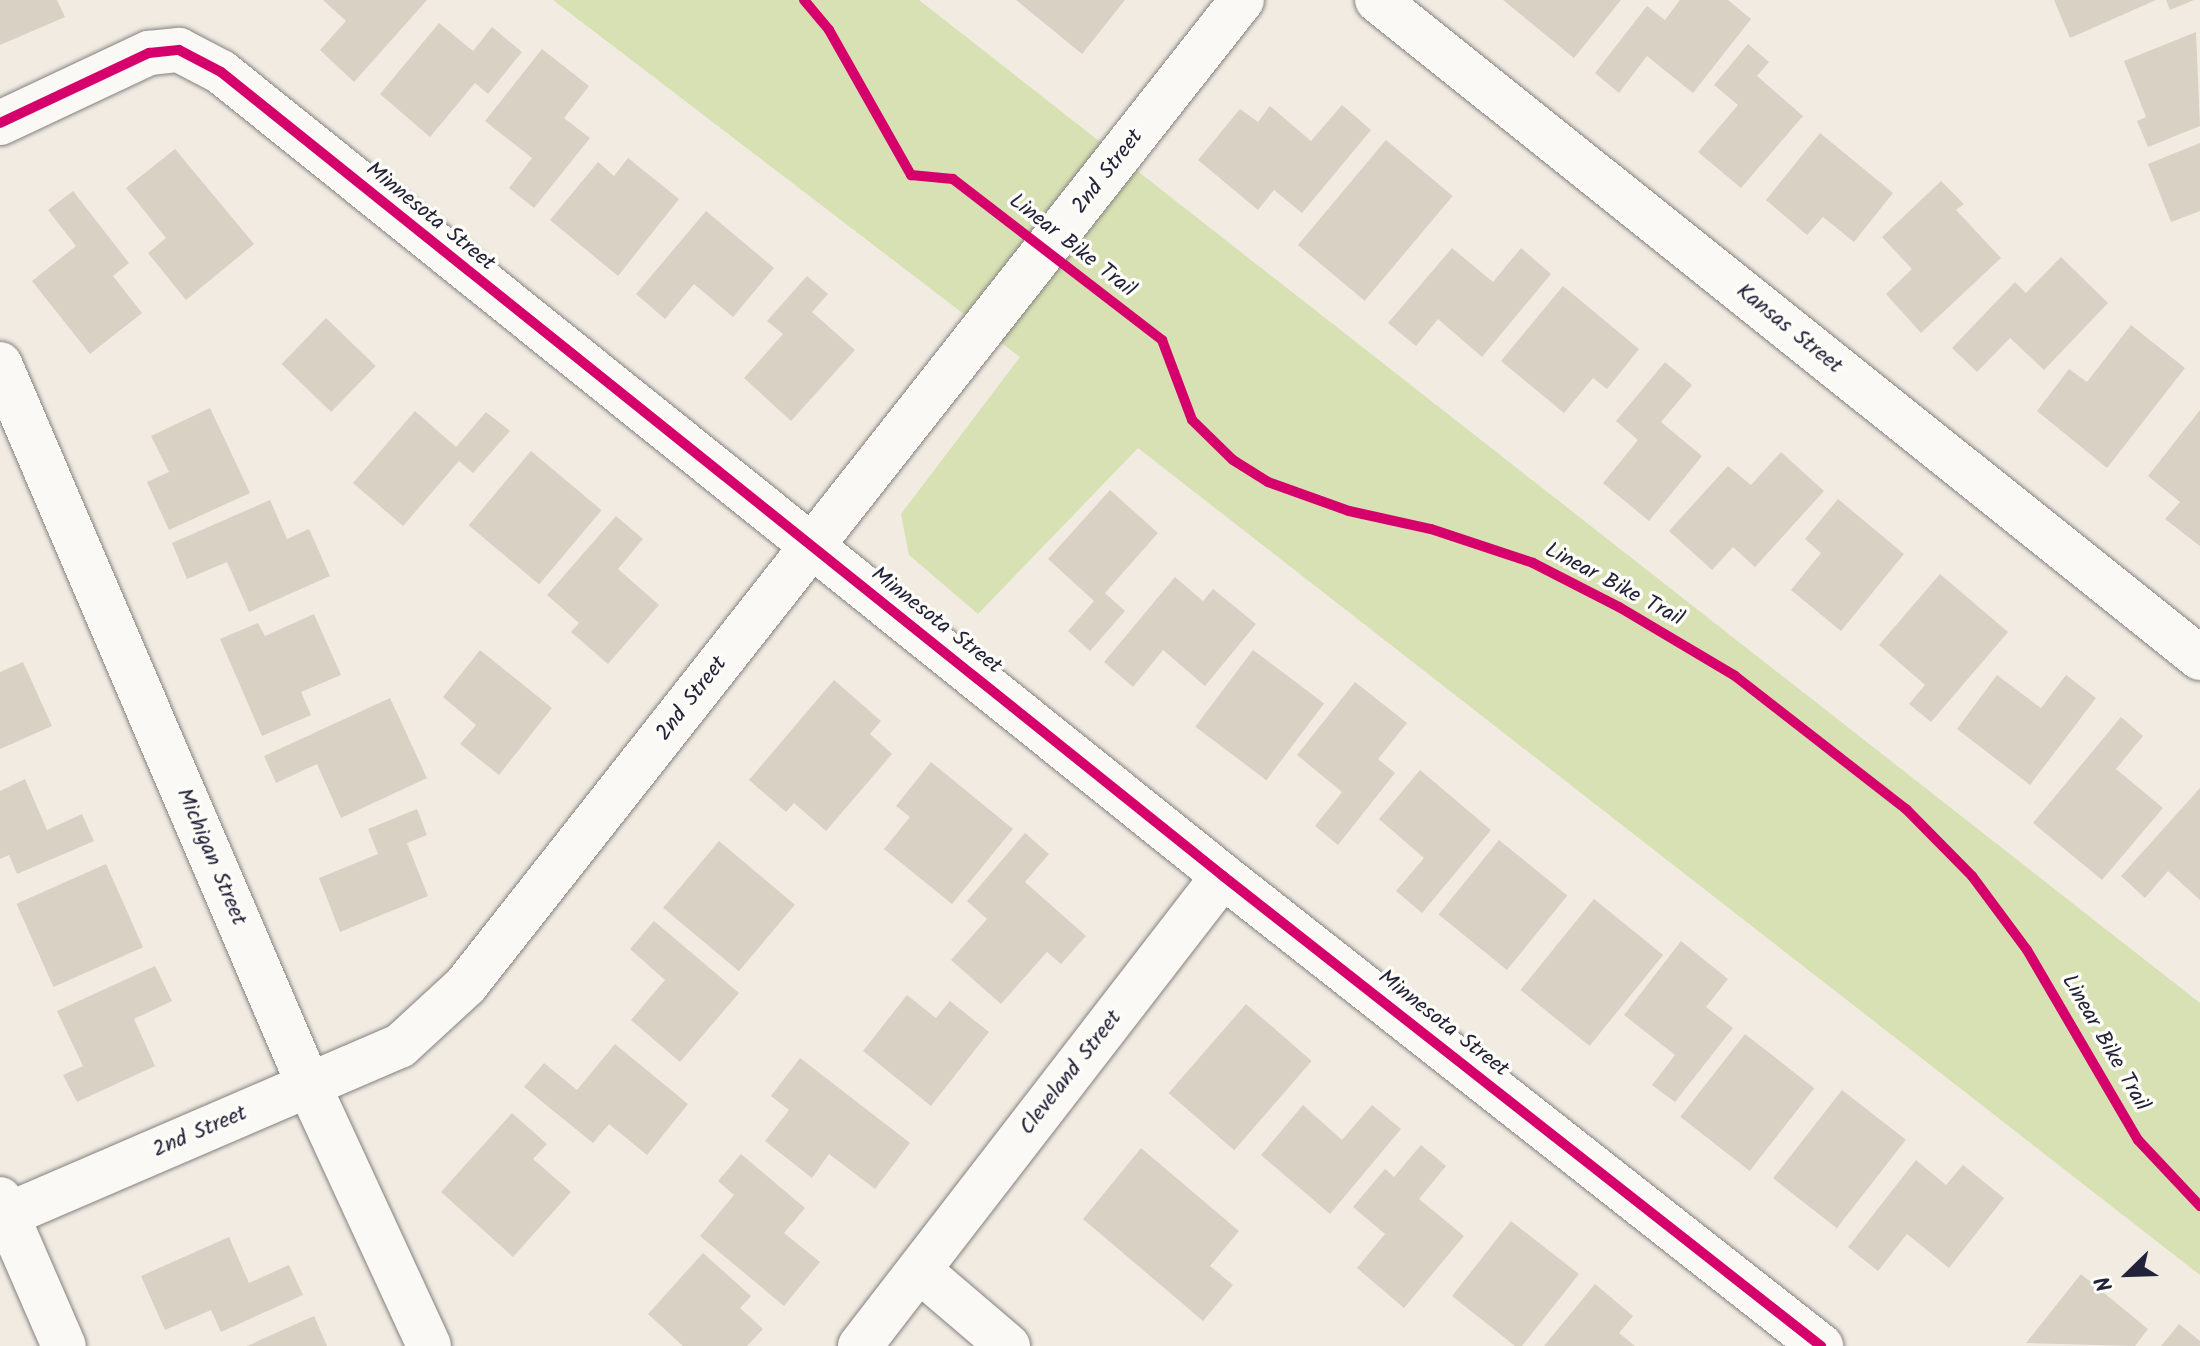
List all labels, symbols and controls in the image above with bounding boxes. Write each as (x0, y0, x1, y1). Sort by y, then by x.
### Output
street label: 2nd Street (1067, 124, 1149, 220)
street label: Minnesota Street (360, 157, 500, 277)
street label: Linear Bike Trail (1003, 188, 1141, 304)
street label: Kansas Street (1731, 278, 1847, 380)
street label: Linear Bike Trail (1540, 537, 1688, 633)
street label: Minnesota Street (865, 562, 1007, 680)
street label: 2nd Street (651, 651, 733, 747)
street label: Michigan Street (170, 784, 252, 930)
street label: Minnesota Street (1372, 965, 1514, 1083)
street label: Linear Bike Trail (2055, 970, 2155, 1116)
street label: Cleveland Street (1014, 1006, 1128, 1140)
street label: 2nd Street (149, 1100, 251, 1164)
north arrow (2088, 1234, 2168, 1314)
text: N (2087, 1270, 2124, 1297)

